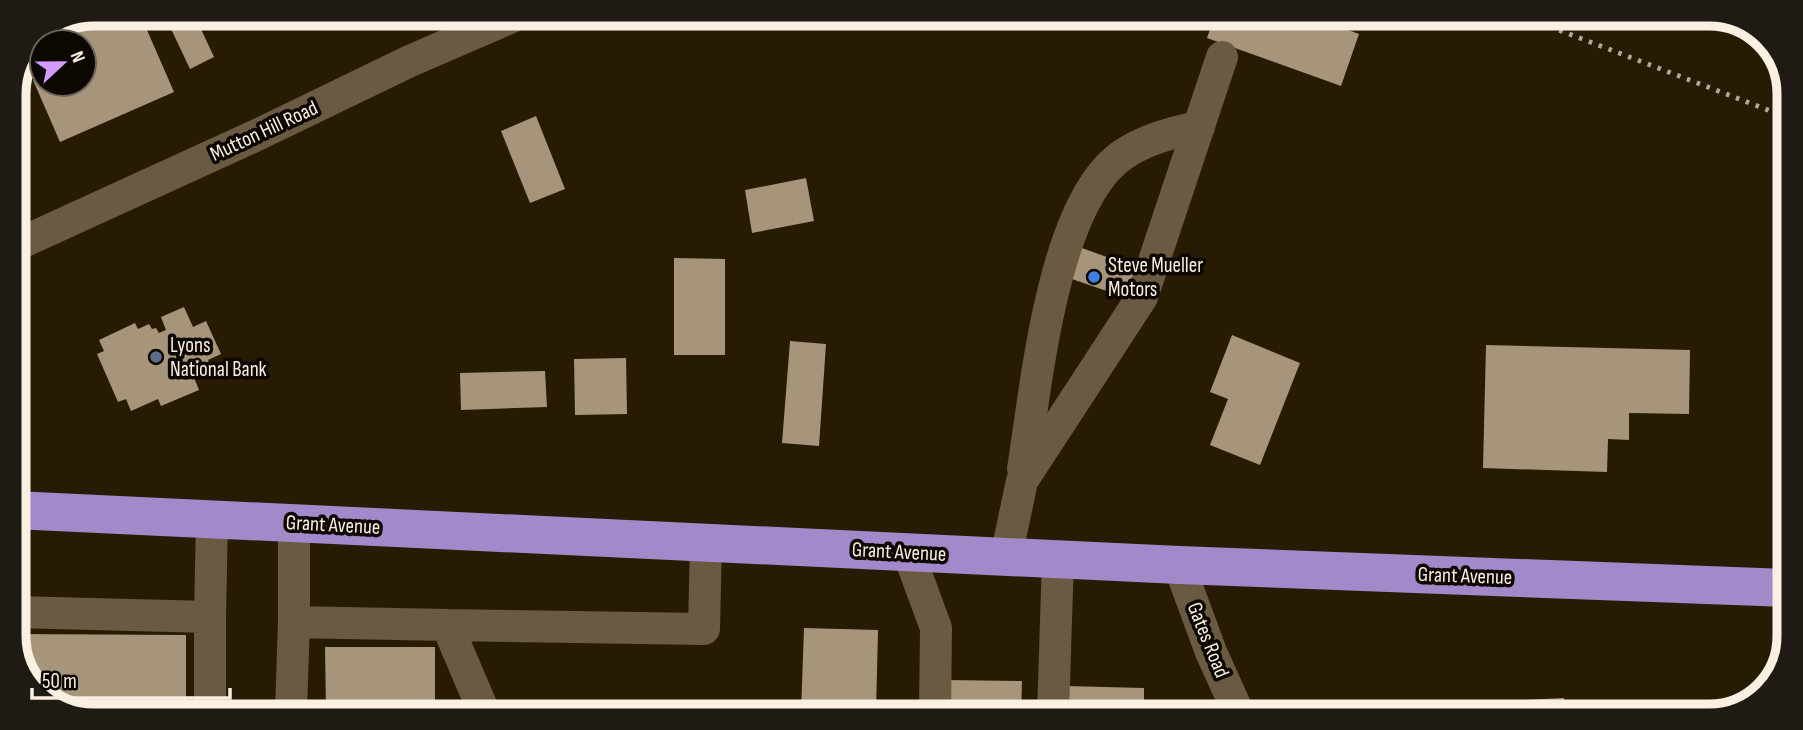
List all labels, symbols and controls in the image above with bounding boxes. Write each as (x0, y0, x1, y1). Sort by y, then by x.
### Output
north arrow (28, 28, 98, 98)
text: N (65, 48, 90, 66)
street label: Mutton Hill Road (206, 95, 322, 167)
place label: Steve Mueller Motors (1108, 253, 1203, 302)
marker: Steve Mueller Motors (1086, 269, 1102, 285)
place label: Lyons National Bank (170, 333, 267, 382)
marker: Lyons National Bank (148, 349, 164, 365)
street label: Grant Avenue (285, 510, 381, 540)
street label: Grant Avenue (851, 537, 947, 567)
street label: Grant Avenue (1417, 562, 1513, 590)
street label: Gates Road (1182, 599, 1234, 681)
scale bar (32, 656, 229, 700)
text: 50 m (42, 669, 77, 694)

